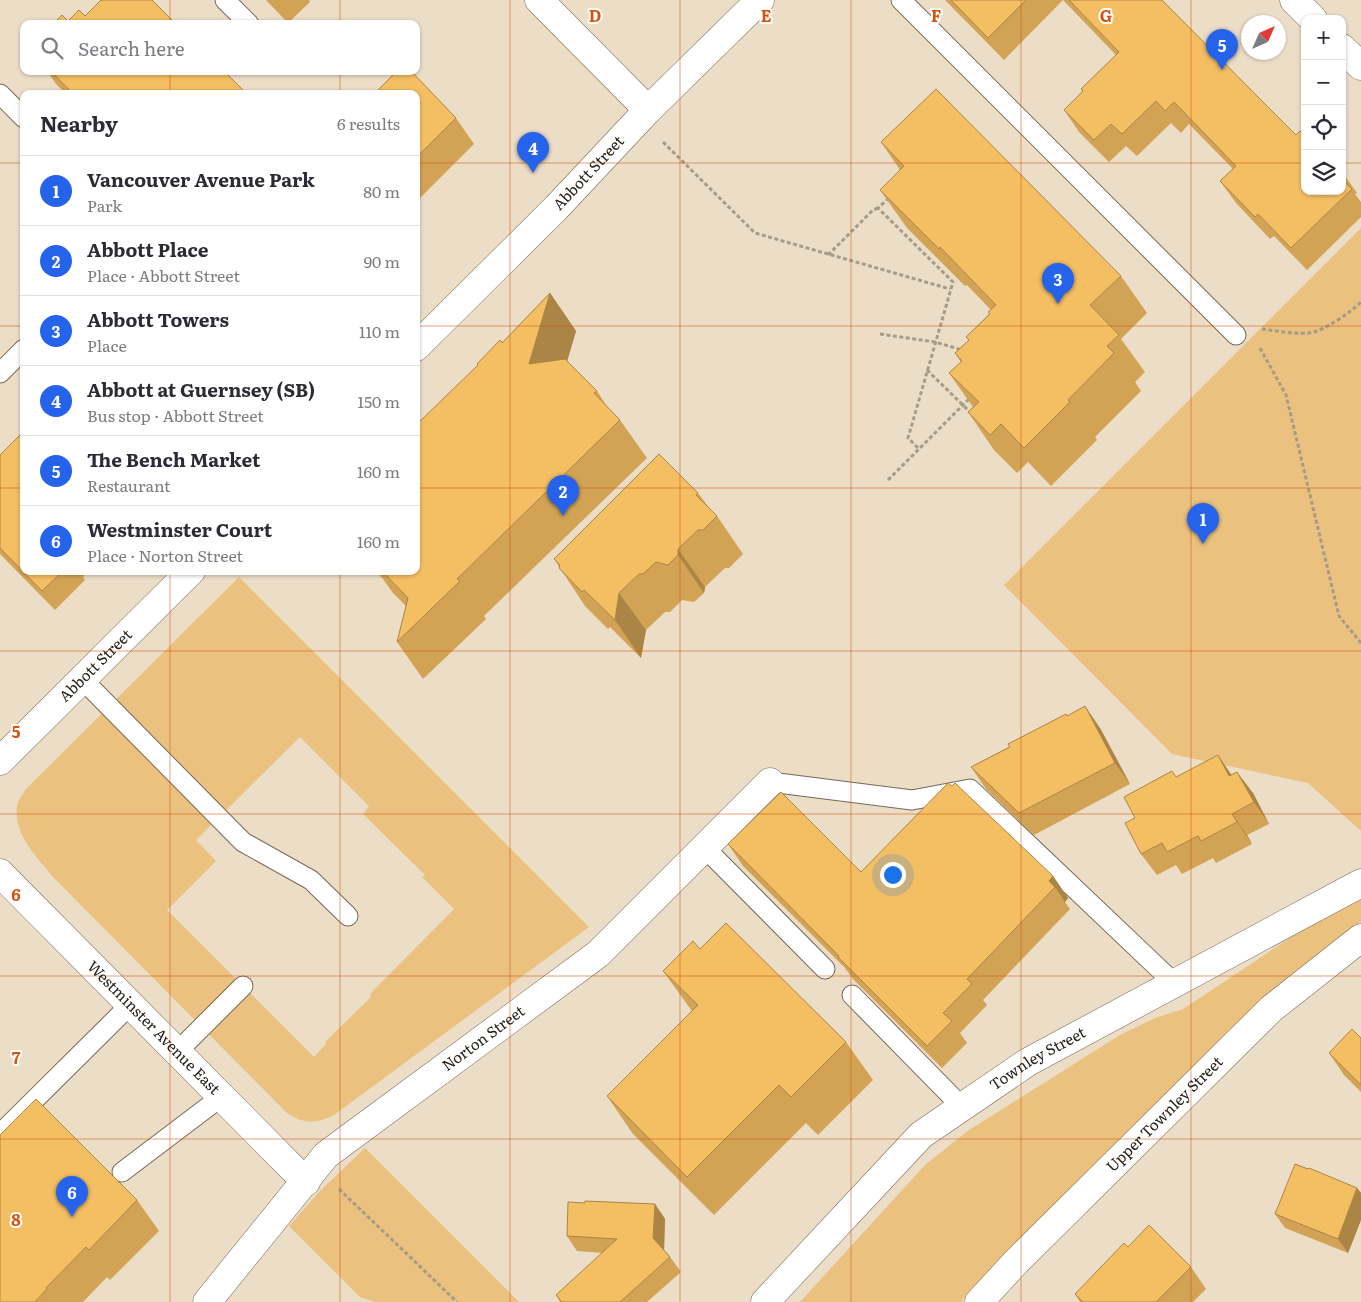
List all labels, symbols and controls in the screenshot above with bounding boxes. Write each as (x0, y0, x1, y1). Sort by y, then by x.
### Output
text: D (589, 3, 601, 27)
text: E (761, 3, 772, 27)
text: F (931, 3, 941, 27)
text: G (1100, 3, 1112, 27)
north arrow (1241, 15, 1286, 60)
map controls (1301, 15, 1346, 195)
button: + (1301, 15, 1346, 60)
search box (20, 20, 420, 75)
pin: 5 (1206, 29, 1238, 70)
icon: search (38, 34, 66, 62)
text: Search here (78, 34, 185, 62)
button: − (1301, 60, 1346, 105)
button: locate (1301, 105, 1346, 150)
text: Nearby (40, 107, 118, 138)
text: 6 results (337, 111, 400, 135)
street label: Abbott Street (547, 130, 629, 215)
pin: 4 (517, 132, 549, 173)
button: layers (1301, 150, 1346, 195)
text: Vancouver Avenue Park (87, 165, 315, 193)
text: 1 (53, 179, 59, 203)
text: 80 m (363, 179, 400, 203)
text: Park (87, 193, 122, 217)
text: Abbott Place (87, 235, 209, 263)
text: 2 (52, 249, 60, 273)
text: 90 m (364, 249, 400, 273)
text: Place · Abbott Street (87, 263, 240, 287)
pin: 3 (1042, 263, 1074, 304)
text: Abbott Towers (87, 305, 229, 333)
text: 3 (52, 319, 60, 343)
text: 110 m (359, 319, 400, 343)
text: Place (87, 333, 127, 357)
text: Abbott at Guernsey (SB) (87, 375, 315, 403)
text: 4 (51, 389, 61, 413)
text: 150 m (357, 389, 400, 413)
text: Bus stop · Abbott Street (87, 403, 264, 427)
text: The Bench Market (87, 445, 260, 473)
text: 5 (52, 459, 60, 483)
text: 160 m (357, 459, 400, 483)
text: Restaurant (87, 473, 171, 497)
pin: 2 (547, 475, 579, 516)
pin: 1 (1187, 503, 1219, 544)
text: Westminster Court (87, 515, 272, 543)
text: 6 (51, 529, 61, 553)
text: 160 m (357, 529, 400, 553)
text: Place · Norton Street (87, 543, 243, 567)
street label: Abbott Street (53, 623, 136, 706)
text: 5 (12, 719, 21, 743)
your location (880, 862, 906, 888)
text: 6 (11, 882, 21, 906)
street label: Westminster Avenue East (83, 955, 226, 1099)
street label: Norton Street (436, 999, 529, 1076)
street label: Townley Street (984, 1020, 1089, 1095)
text: 7 (12, 1045, 21, 1069)
street label: Upper Townley Street (1100, 1050, 1227, 1177)
pin: 6 (56, 1176, 88, 1217)
text: 8 (11, 1207, 21, 1231)

